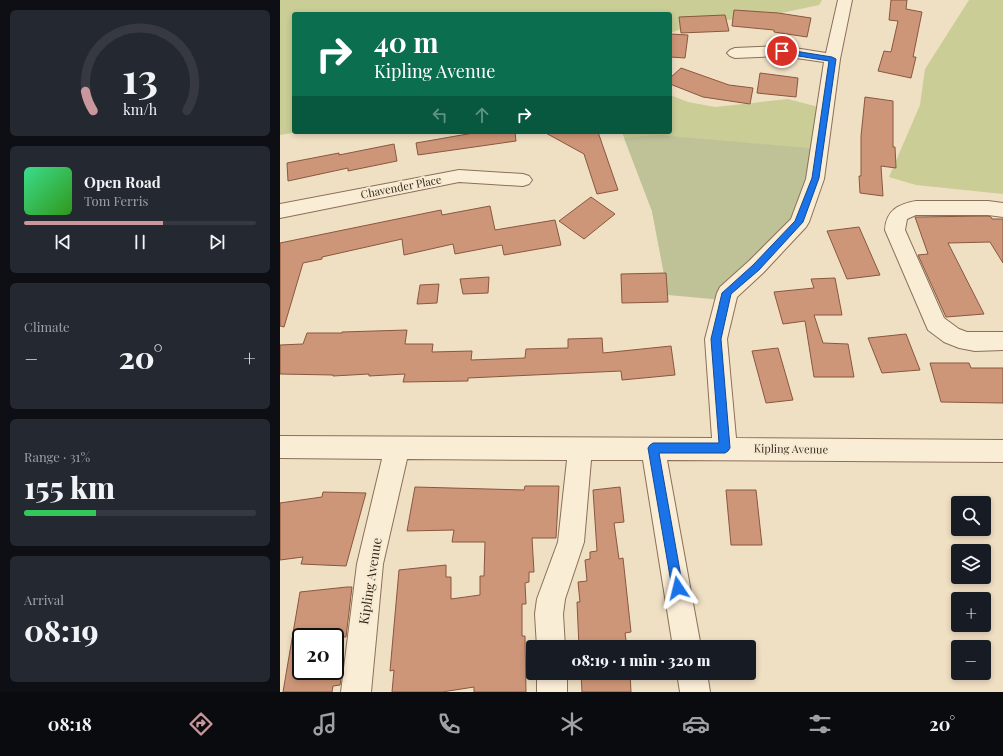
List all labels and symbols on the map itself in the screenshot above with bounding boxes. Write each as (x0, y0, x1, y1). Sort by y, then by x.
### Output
pin (765, 34, 799, 68)
street label: Chavender Place (359, 171, 443, 202)
street label: Kipling Avenue (754, 440, 829, 457)
street label: Kipling Avenue (354, 536, 385, 626)
position arrow (657, 567, 699, 609)
speed limit sign: 20 (292, 628, 344, 680)

